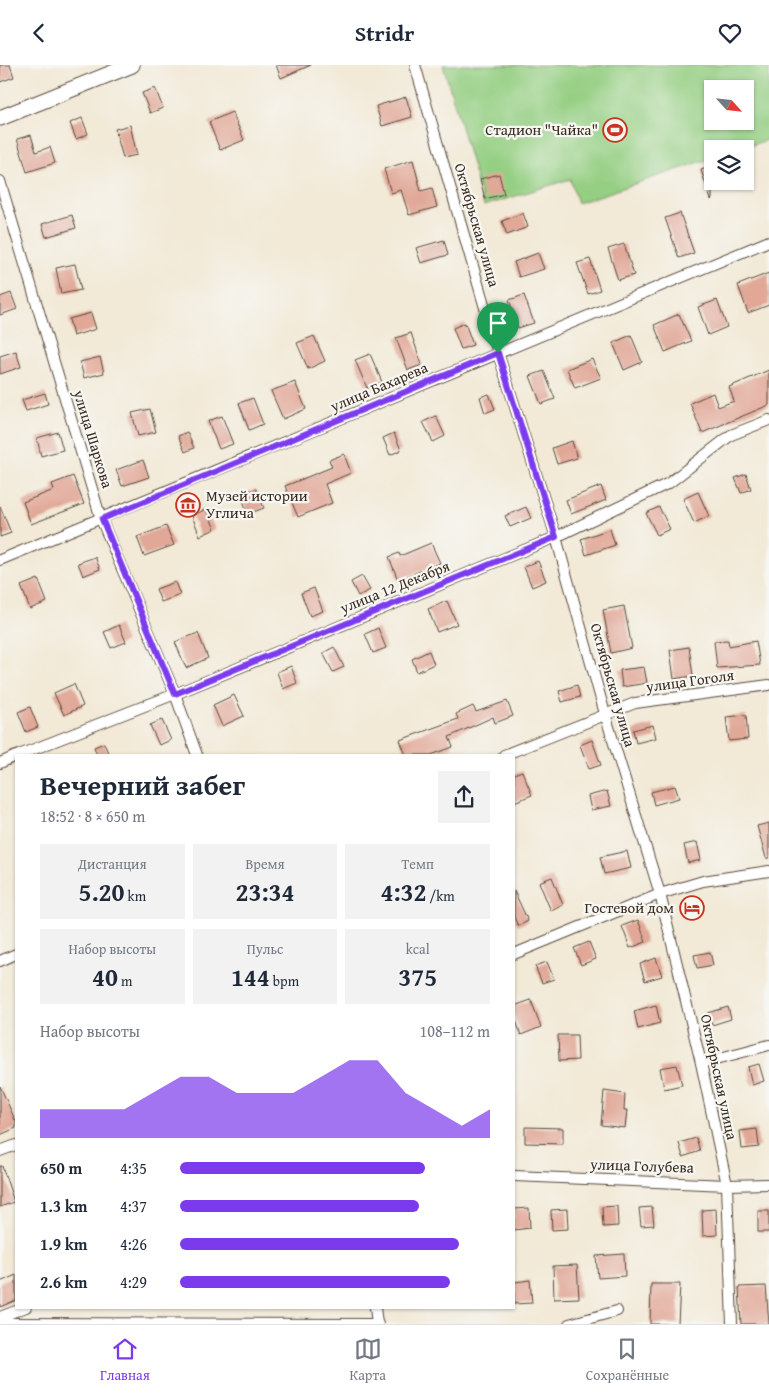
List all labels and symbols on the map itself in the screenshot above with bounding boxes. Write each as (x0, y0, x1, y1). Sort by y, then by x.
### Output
north arrow (704, 80, 754, 130)
sports icon: Стадион "Чайка" (602, 117, 628, 143)
place label: Стадион "Чайка" (485, 119, 598, 140)
street label: Октябрьская улица (450, 161, 505, 290)
pin (477, 302, 519, 353)
street label: улица Бахарева (326, 356, 431, 417)
street label: улица Шаркова (68, 386, 119, 491)
place label: Музей истории Углича (206, 485, 308, 523)
museum icon: Музей истории Углича (175, 492, 201, 518)
street label: улица 12 Декабря (336, 555, 453, 618)
street label: Октябрьская улица (586, 621, 641, 750)
street label: улица Гоголя (644, 664, 736, 697)
hotel icon: Гостевой дом (679, 895, 705, 921)
place label: Гостевой дом (584, 897, 674, 918)
street label: Октябрьская улица (696, 1012, 743, 1142)
street label: улица Голубева (589, 1153, 695, 1178)

